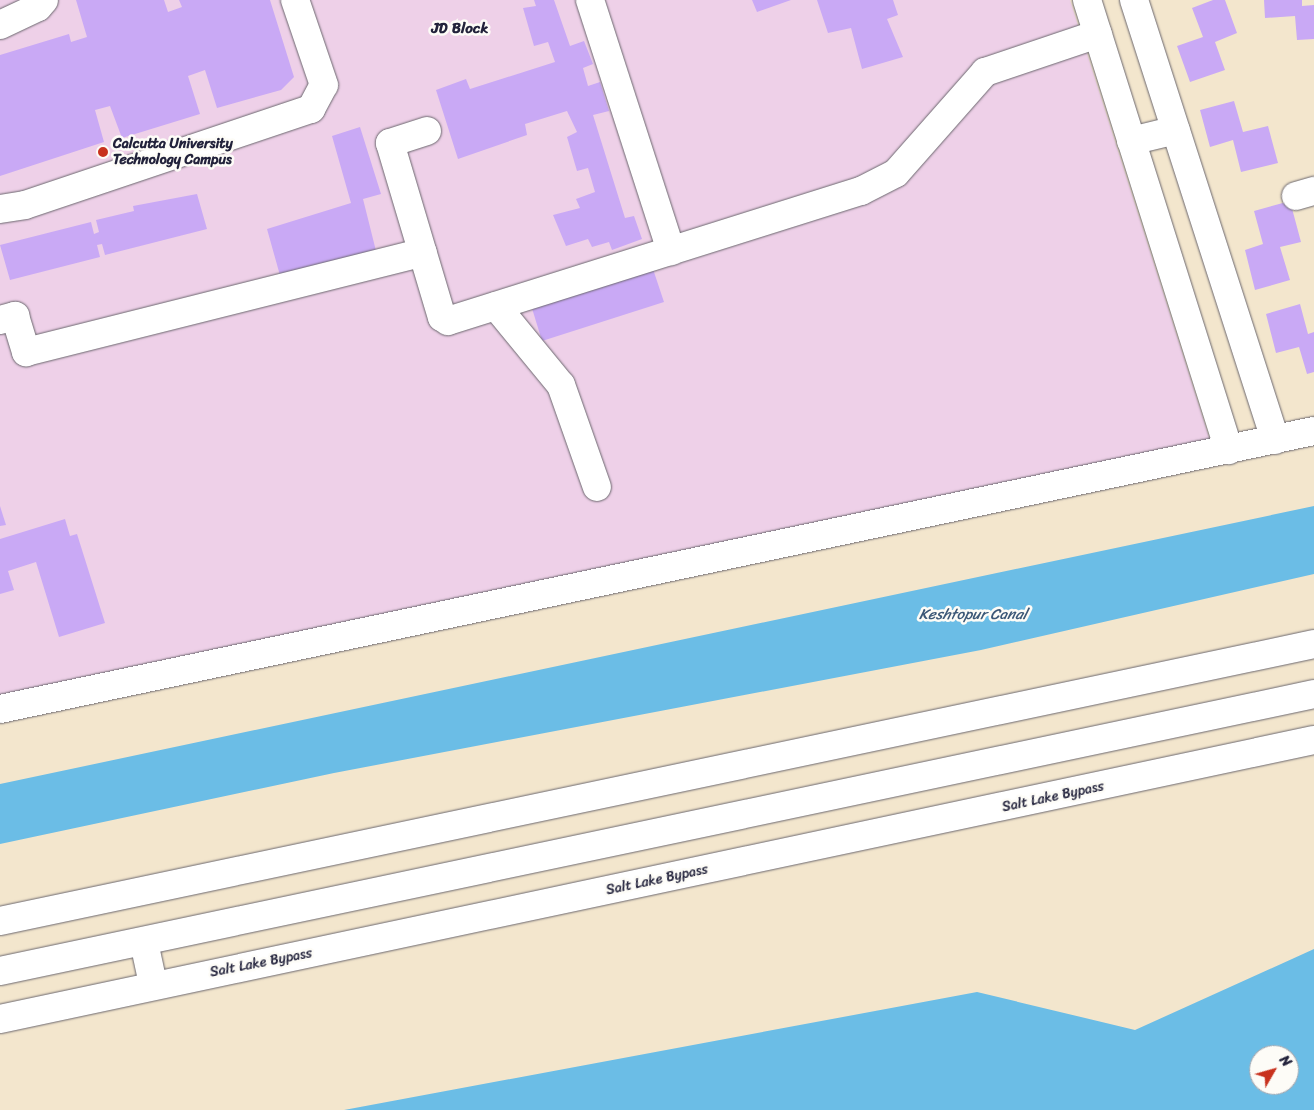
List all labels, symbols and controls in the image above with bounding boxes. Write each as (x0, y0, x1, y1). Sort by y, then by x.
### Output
district label: JD Block (432, 20, 488, 38)
place label: Calcutta University Technology Campus (113, 136, 233, 168)
marker: Calcutta University Technology Campus (97, 146, 109, 158)
water label: Keshtopur Canal (919, 606, 1027, 624)
street label: Salt Lake Bypass (1000, 778, 1106, 816)
street label: Salt Lake Bypass (604, 861, 710, 899)
street label: Salt Lake Bypass (208, 945, 314, 981)
north arrow (1249, 1045, 1299, 1095)
text: N (1273, 1050, 1298, 1073)

